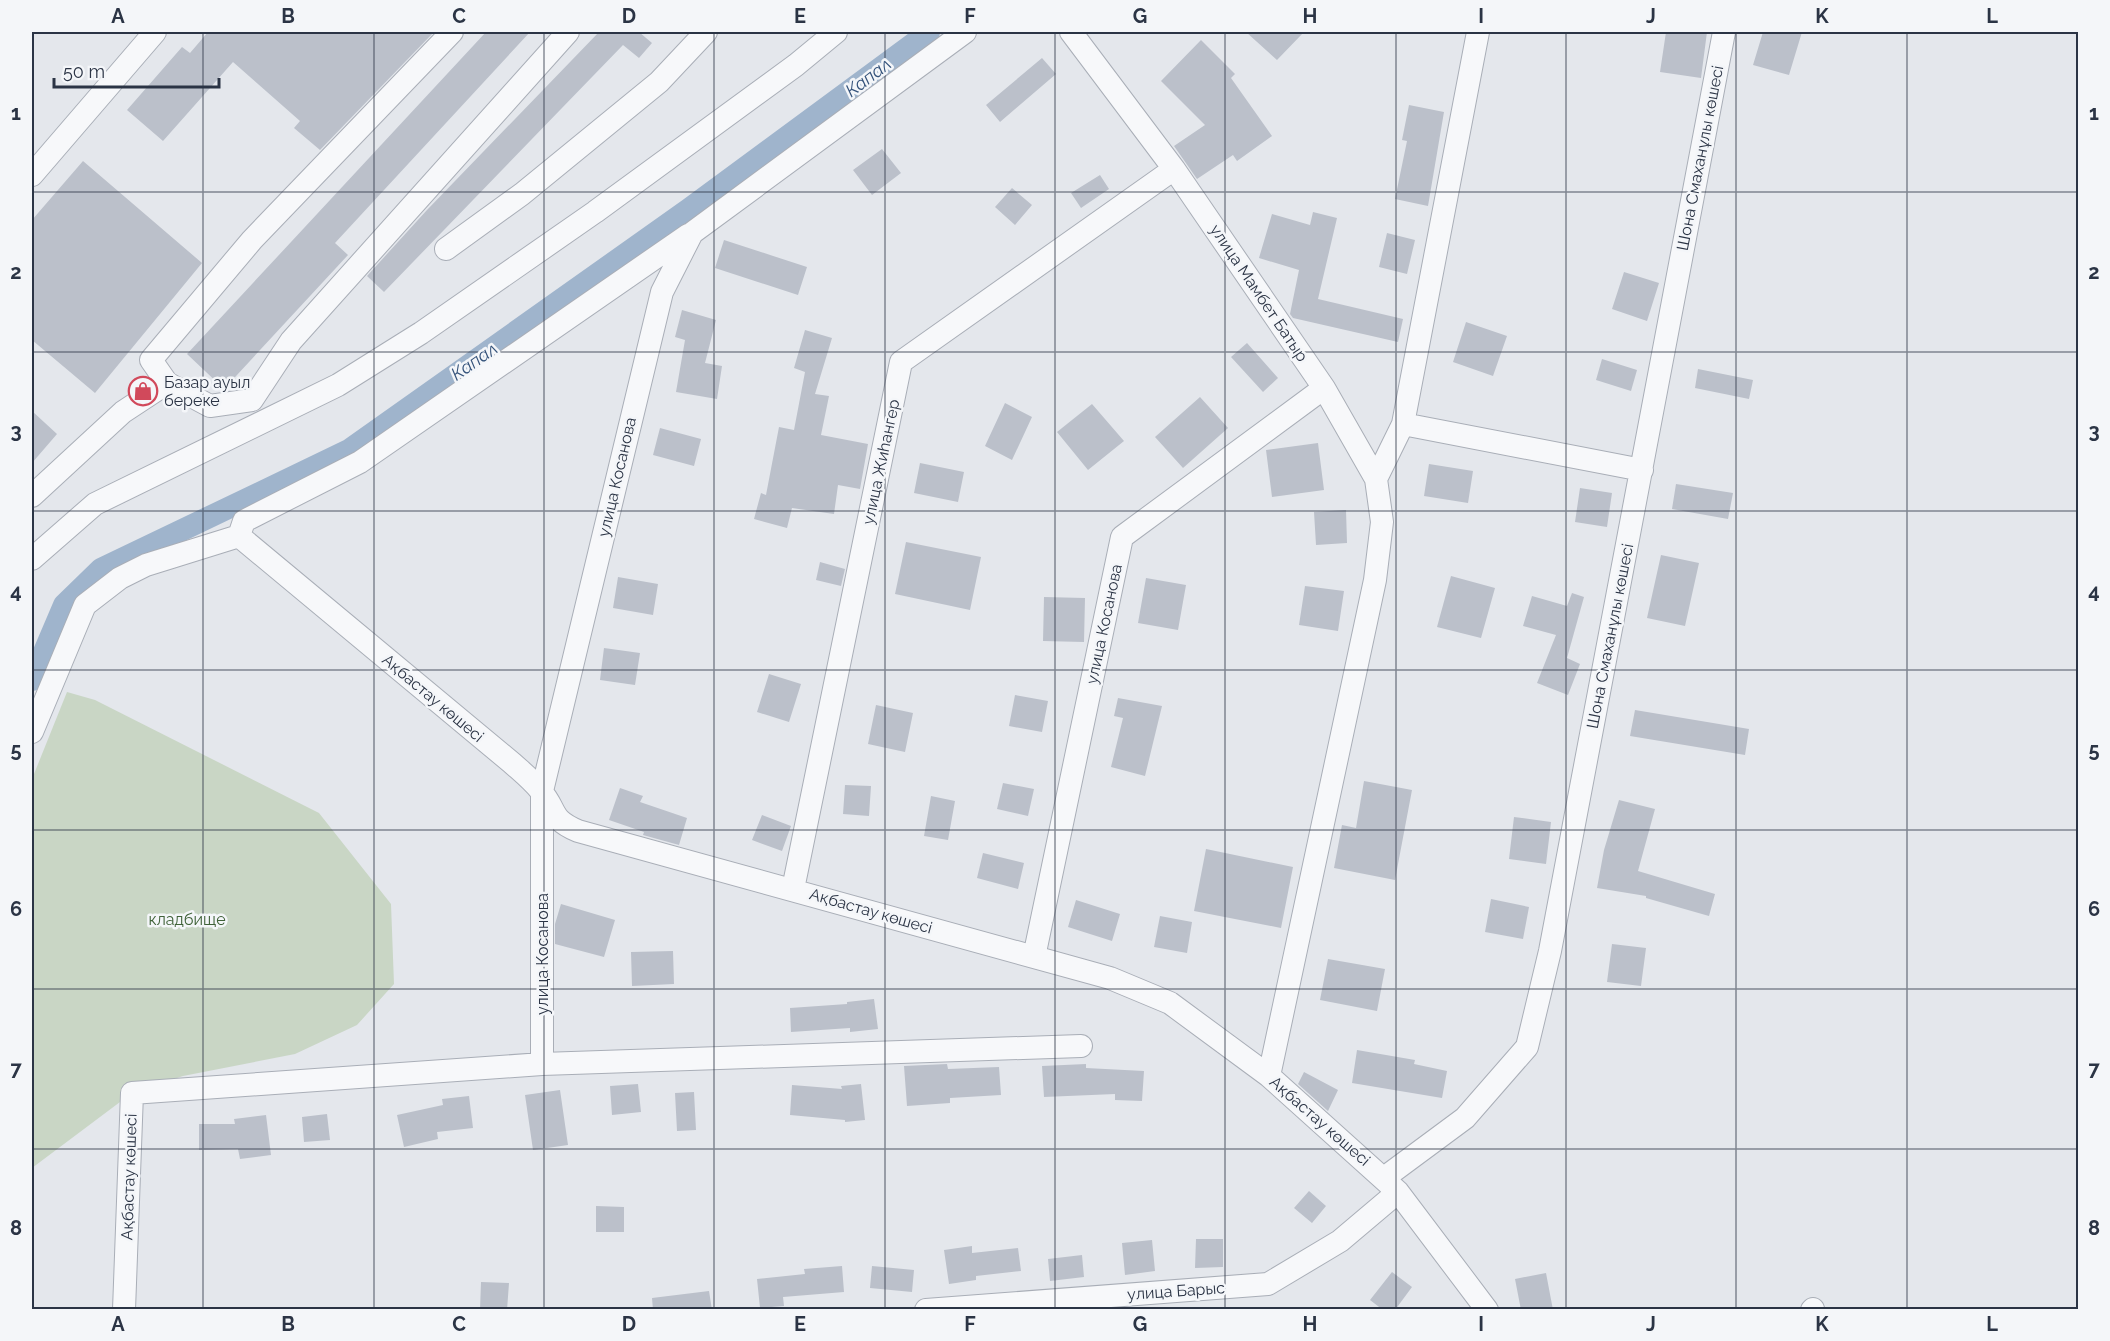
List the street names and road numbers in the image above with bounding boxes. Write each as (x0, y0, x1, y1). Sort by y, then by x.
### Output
street label: Шона Смаханұлы көшесі (1673, 64, 1727, 252)
street label: улица Мамбет Батыр (1206, 221, 1312, 365)
street label: улица Жиhангер (858, 397, 904, 526)
street label: улица Косанова (594, 415, 640, 539)
street label: Шона Смаханұлы көшесі (1583, 542, 1637, 730)
street label: улица Косанова (1082, 562, 1126, 686)
street label: Ақбастау көшесі (378, 650, 488, 746)
street label: Ақбастау көшесі (807, 884, 935, 938)
street label: улица Косанова (533, 893, 552, 1015)
street label: Ақбастау көшесі (1266, 1072, 1374, 1170)
street label: Ақбастау көшесі (117, 1113, 141, 1241)
street label: улица Барыс (1126, 1278, 1226, 1304)

